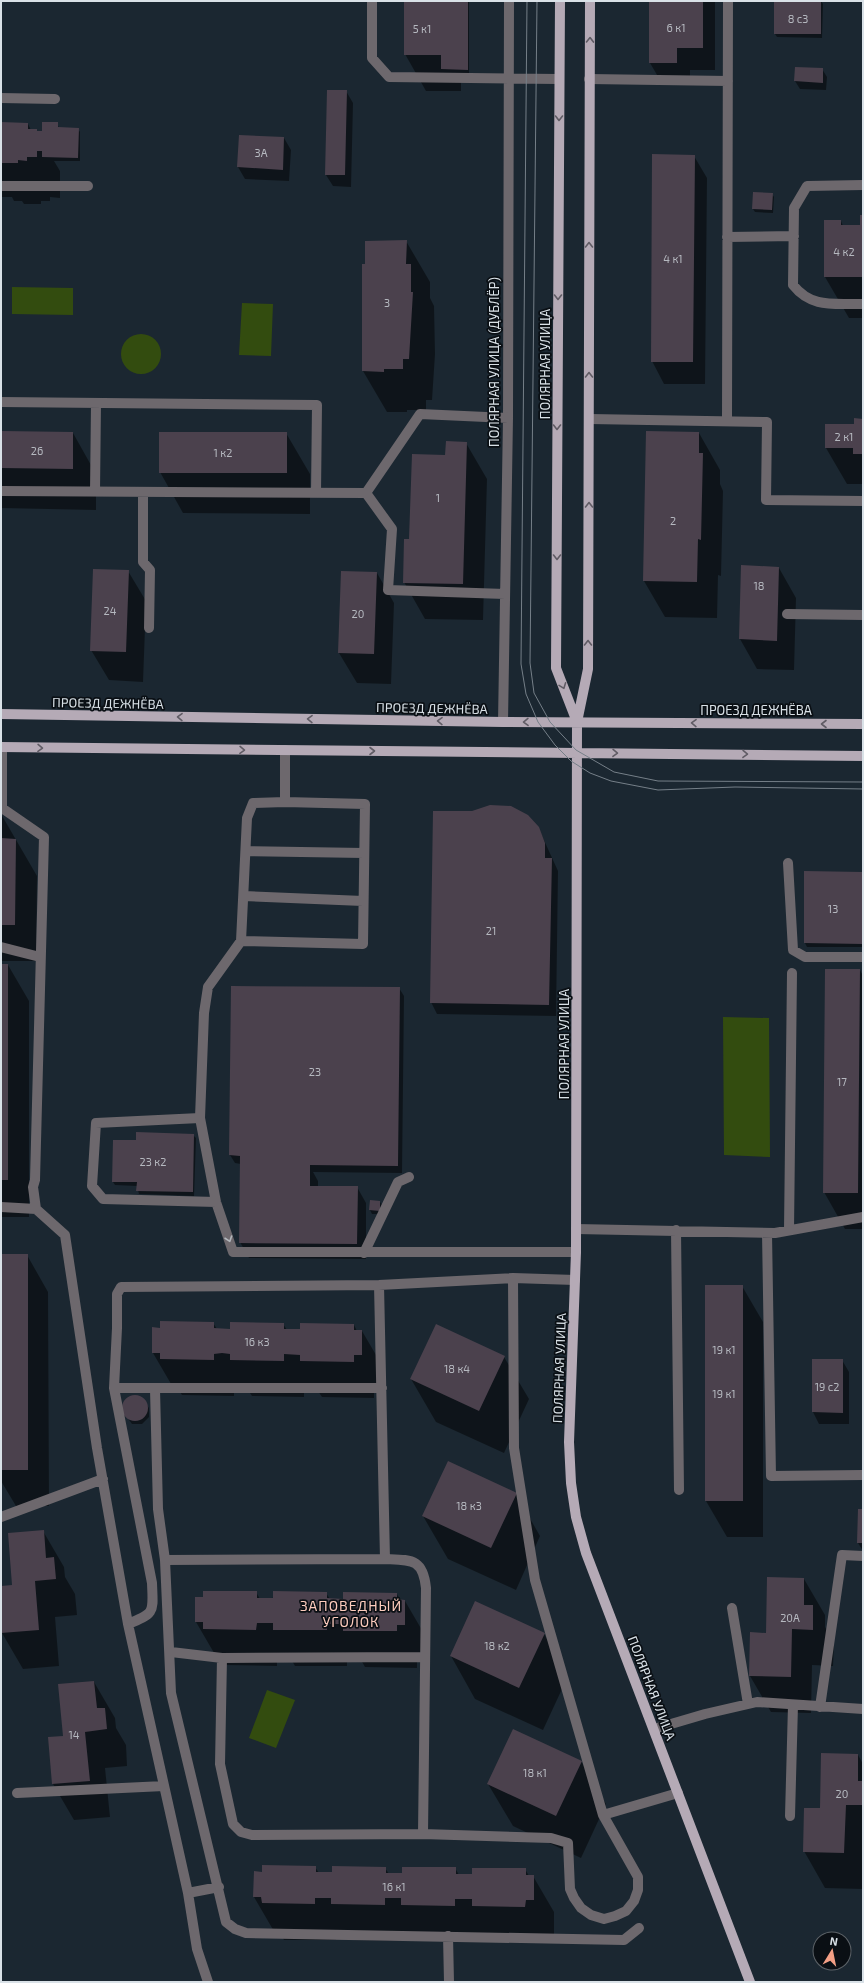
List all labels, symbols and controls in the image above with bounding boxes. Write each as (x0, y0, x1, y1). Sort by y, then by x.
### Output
house number: 8 с3 (788, 12, 808, 25)
house number: 6 к1 (666, 21, 686, 34)
house number: 5 к1 (413, 22, 431, 35)
one-way arrow (585, 37, 594, 43)
one-way arrow (555, 115, 563, 121)
house number: 3А (255, 146, 268, 159)
one-way arrow (585, 242, 593, 248)
house number: 4 к2 (833, 245, 855, 258)
house number: 4 к1 (663, 252, 683, 265)
street label: ПОЛЯРНАЯ УЛИЦА (ДУБЛЁР) (486, 277, 502, 447)
one-way arrow (554, 294, 562, 300)
house number: 3 (384, 296, 390, 309)
street label: ПОЛЯРНАЯ УЛИЦА (537, 309, 553, 419)
one-way arrow (585, 372, 593, 378)
one-way arrow (553, 424, 561, 430)
house number: 2 к1 (835, 430, 853, 443)
house number: 26 (31, 444, 43, 457)
house number: 1 к2 (214, 446, 232, 459)
house number: 1 (436, 491, 440, 504)
one-way arrow (585, 502, 593, 508)
house number: 2 (670, 514, 676, 527)
one-way arrow (553, 554, 561, 560)
house number: 18 (753, 579, 765, 592)
house number: 24 (104, 604, 117, 617)
house number: 20 (352, 607, 364, 620)
one-way arrow (584, 640, 592, 646)
one-way arrow (558, 683, 567, 690)
street label: ПРОЕЗД ДЕЖНЁВА (52, 694, 164, 712)
street label: ПРОЕЗД ДЕЖНЁВА (376, 699, 488, 717)
street label: ПРОЕЗД ДЕЖНЁВА (700, 702, 812, 718)
one-way arrow (177, 713, 183, 721)
one-way arrow (307, 715, 313, 723)
one-way arrow (437, 717, 443, 725)
one-way arrow (523, 718, 529, 726)
one-way arrow (691, 719, 697, 727)
one-way arrow (821, 720, 827, 728)
one-way arrow (37, 744, 43, 752)
one-way arrow (239, 746, 245, 754)
one-way arrow (369, 747, 375, 755)
one-way arrow (612, 749, 618, 757)
one-way arrow (742, 750, 748, 758)
house number: 13 (828, 902, 838, 915)
house number: 21 (486, 924, 496, 937)
street label: ПОЛЯРНАЯ УЛИЦА (556, 989, 572, 1099)
house number: 23 (309, 1065, 321, 1078)
house number: 17 (837, 1075, 847, 1088)
house number: 23 к2 (140, 1155, 166, 1168)
one-way arrow (224, 1236, 233, 1243)
street label: ПОЛЯРНАЯ УЛИЦА (549, 1313, 569, 1423)
house number: 16 к3 (244, 1335, 270, 1348)
house number: 19 к1 (712, 1343, 736, 1356)
house number: 18 к4 (444, 1362, 470, 1375)
house number: 19 с2 (815, 1380, 839, 1393)
house number: 19 к1 (712, 1387, 736, 1400)
house number: 18 к3 (456, 1499, 482, 1512)
district label: ЗАПОВЕДНЫЙ УГОЛОК (300, 1597, 402, 1630)
house number: 20А (780, 1611, 800, 1624)
street label: ПОЛЯРНАЯ УЛИЦА (625, 1634, 679, 1742)
house number: 18 к2 (484, 1639, 510, 1652)
house number: 14 (68, 1728, 80, 1741)
house number: 18 к1 (523, 1766, 547, 1779)
house number: 20 (836, 1787, 848, 1800)
house number: 16 к1 (382, 1880, 406, 1893)
north arrow (812, 1931, 852, 1971)
text: N (829, 1934, 839, 1948)

